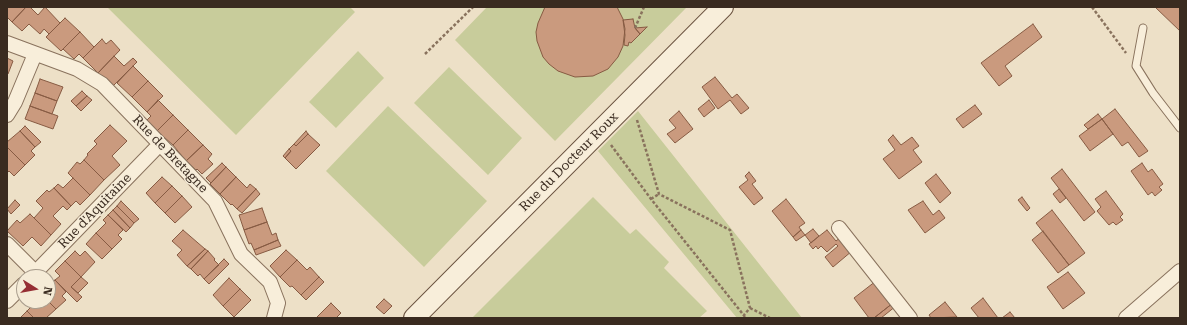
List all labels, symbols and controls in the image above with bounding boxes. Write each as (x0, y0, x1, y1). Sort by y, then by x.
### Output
street label: Rue du Docteur Roux (516, 109, 622, 215)
street label: Rue de Bretagne (129, 112, 211, 196)
street label: Rue d'Aquitaine (55, 170, 135, 252)
north arrow (16, 269, 56, 309)
text: N (40, 286, 54, 297)

